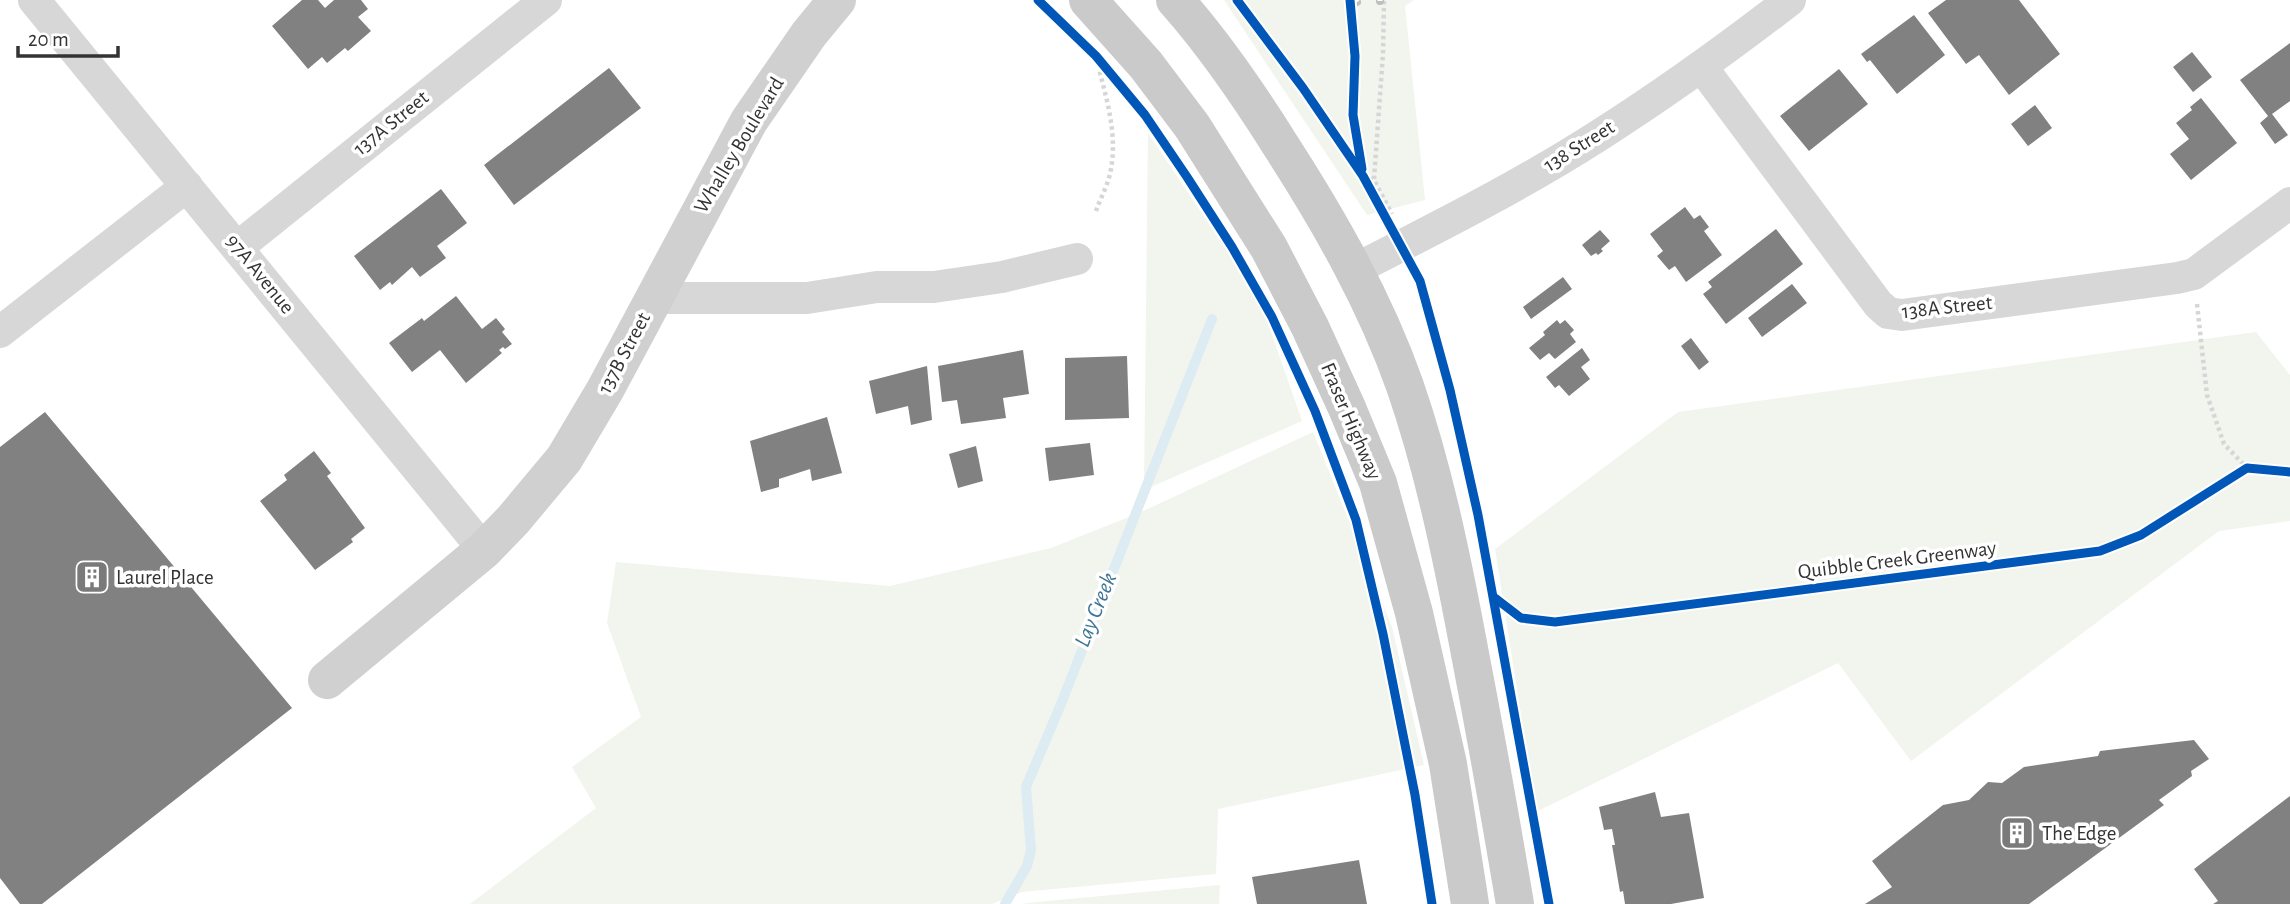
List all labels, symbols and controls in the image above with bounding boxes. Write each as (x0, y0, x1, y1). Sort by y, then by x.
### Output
scale bar (18, 14, 117, 58)
text: 20 m (28, 29, 69, 50)
street label: Whalley Boulevard (690, 73, 788, 217)
street label: 137A Street (350, 86, 433, 159)
street label: 138 Street (1540, 116, 1618, 176)
street label: 97A Avenue (222, 230, 298, 318)
street label: 138A Street (1901, 292, 1994, 322)
street label: 137B Street (594, 309, 654, 397)
street label: Fraser Highway (1317, 359, 1385, 483)
street label: Quibble Creek Greenway (1797, 537, 1997, 583)
building icon: Laurel Place (73, 558, 111, 596)
place label: Laurel Place (116, 567, 214, 588)
water label: Lay Creek (1071, 569, 1121, 650)
building icon: The Edge (1998, 814, 2036, 852)
place label: The Edge (2042, 823, 2117, 844)

